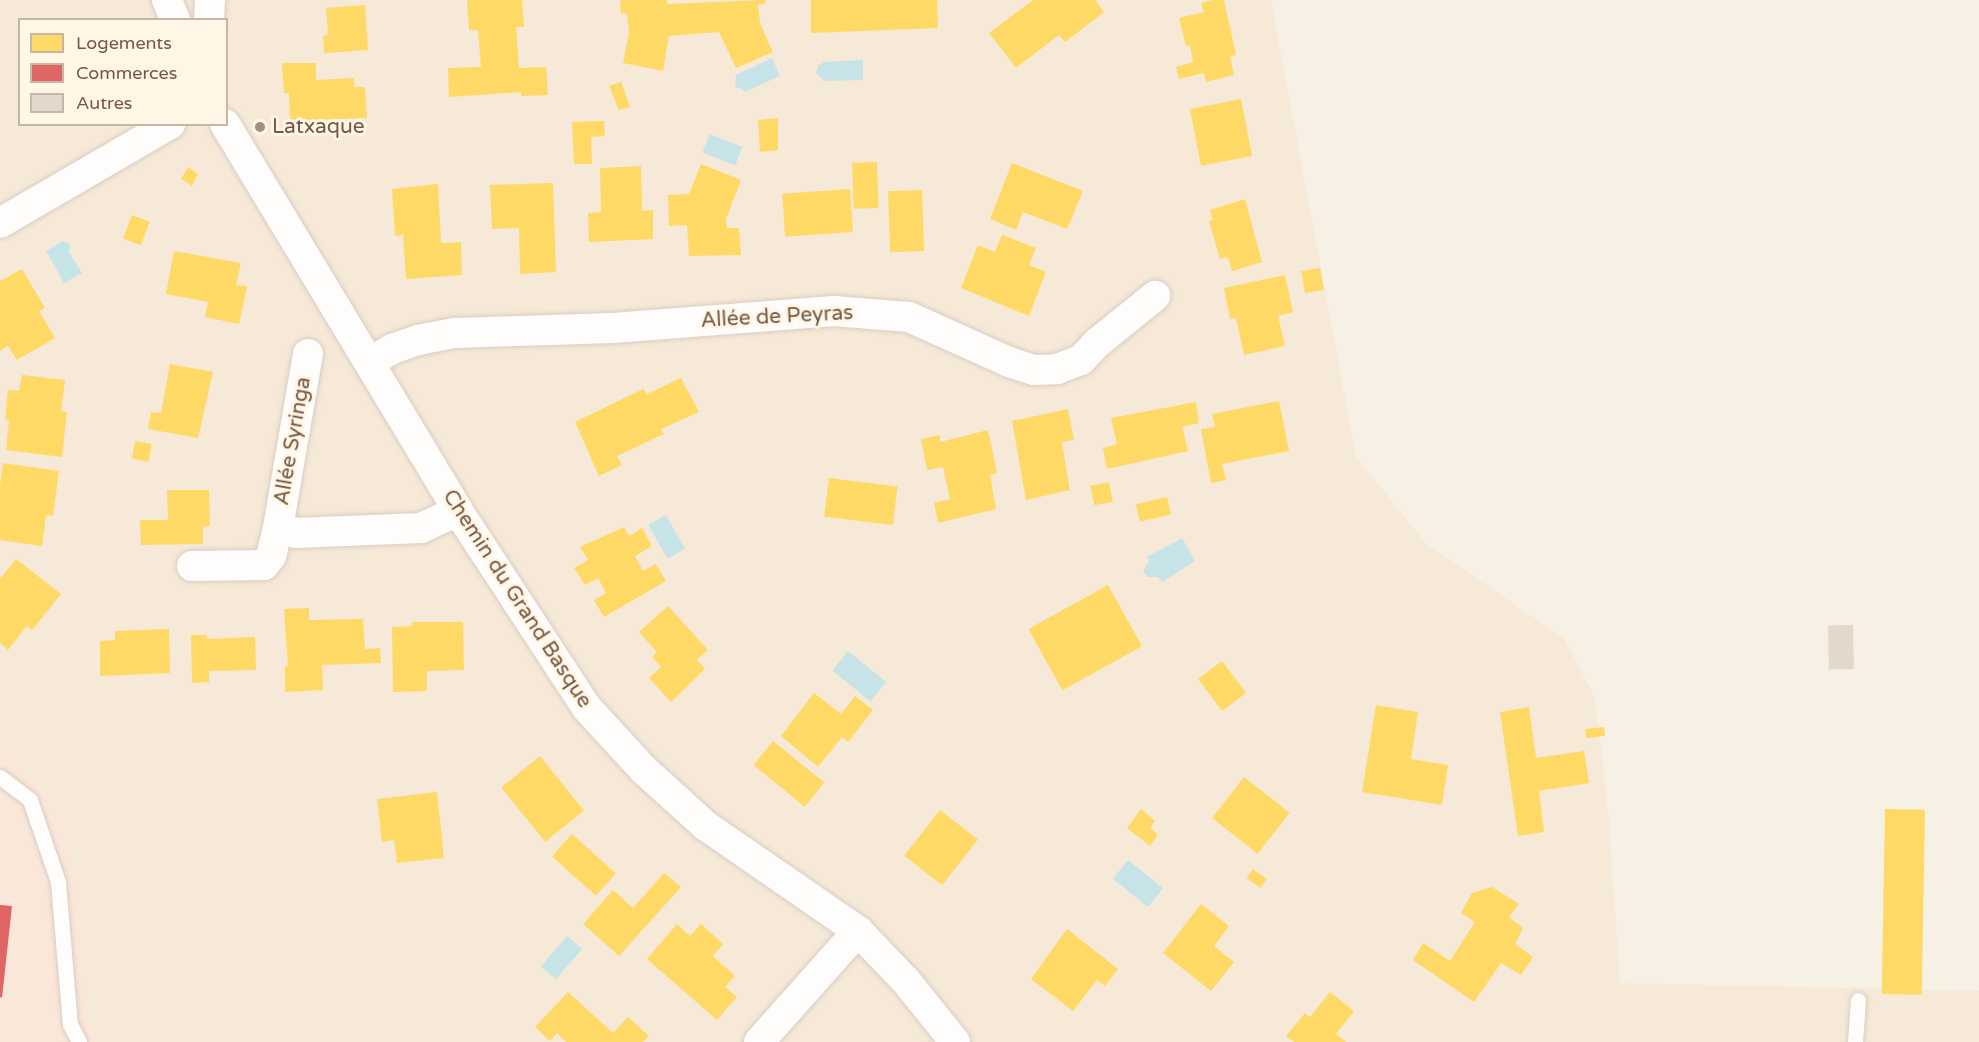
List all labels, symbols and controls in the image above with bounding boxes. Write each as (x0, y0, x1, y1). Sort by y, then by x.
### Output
legend (18, 18, 228, 126)
text: Logements (76, 32, 172, 54)
text: Commerces (76, 62, 177, 84)
text: Autres (76, 92, 132, 114)
place label: Latxaque (272, 114, 365, 140)
marker: Latxaque (253, 120, 267, 134)
street label: Allée de Peyras (700, 300, 854, 334)
street label: Allée Syringa (269, 375, 317, 507)
street label: Chemin du Grand Basque (437, 485, 597, 713)

